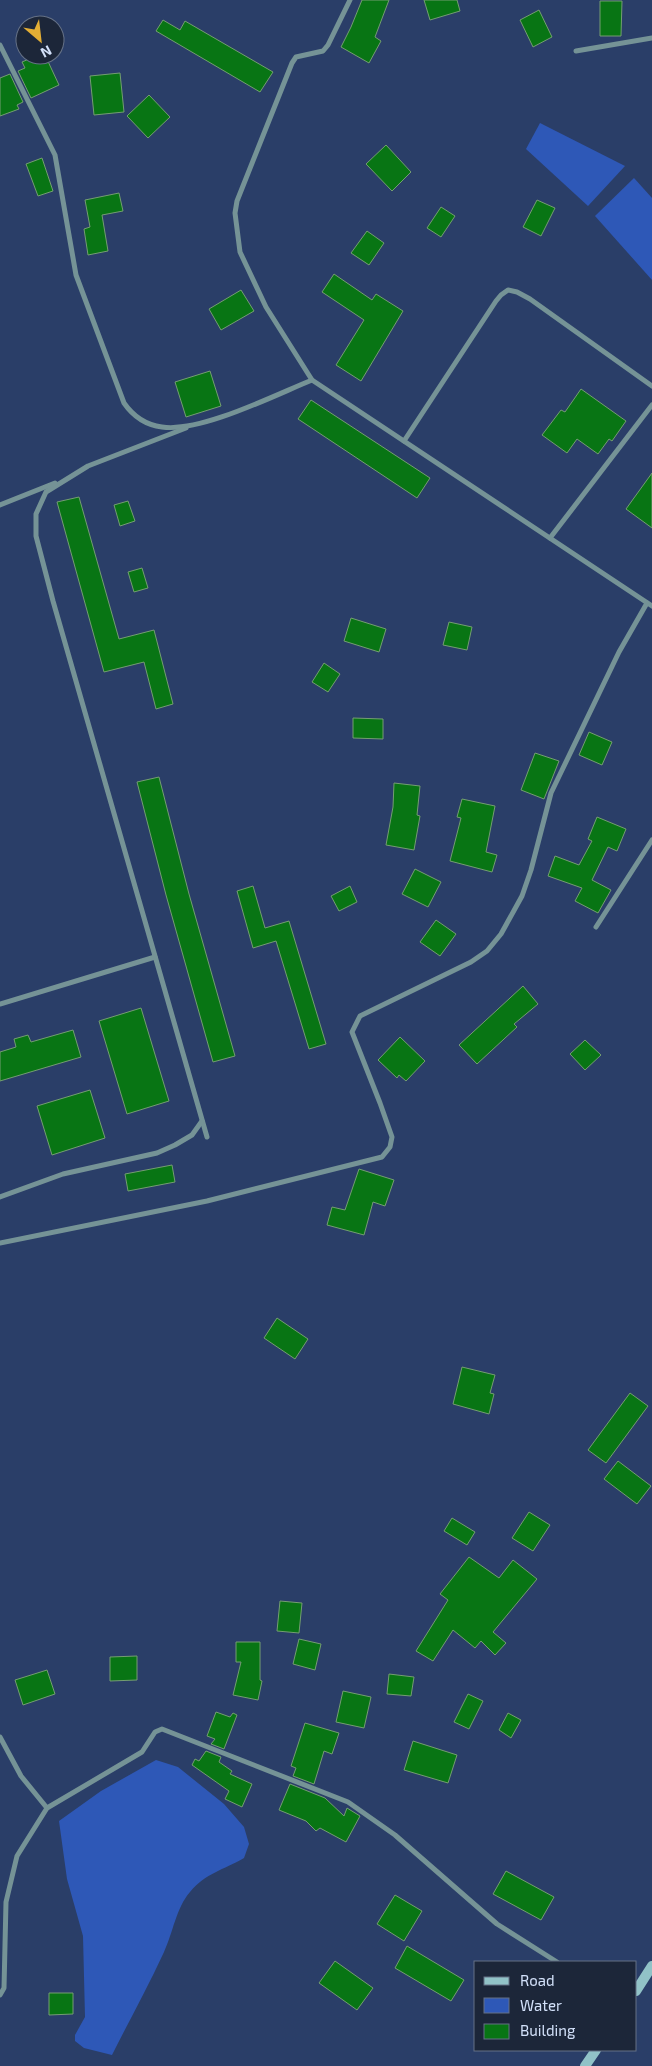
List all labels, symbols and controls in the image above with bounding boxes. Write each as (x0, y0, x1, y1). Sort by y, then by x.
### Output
north arrow (15, 15, 65, 65)
text: N (38, 42, 55, 62)
legend (474, 1961, 637, 2051)
text: Road (520, 1971, 555, 1989)
text: Water (520, 1996, 562, 2014)
text: Building (520, 2021, 576, 2039)

